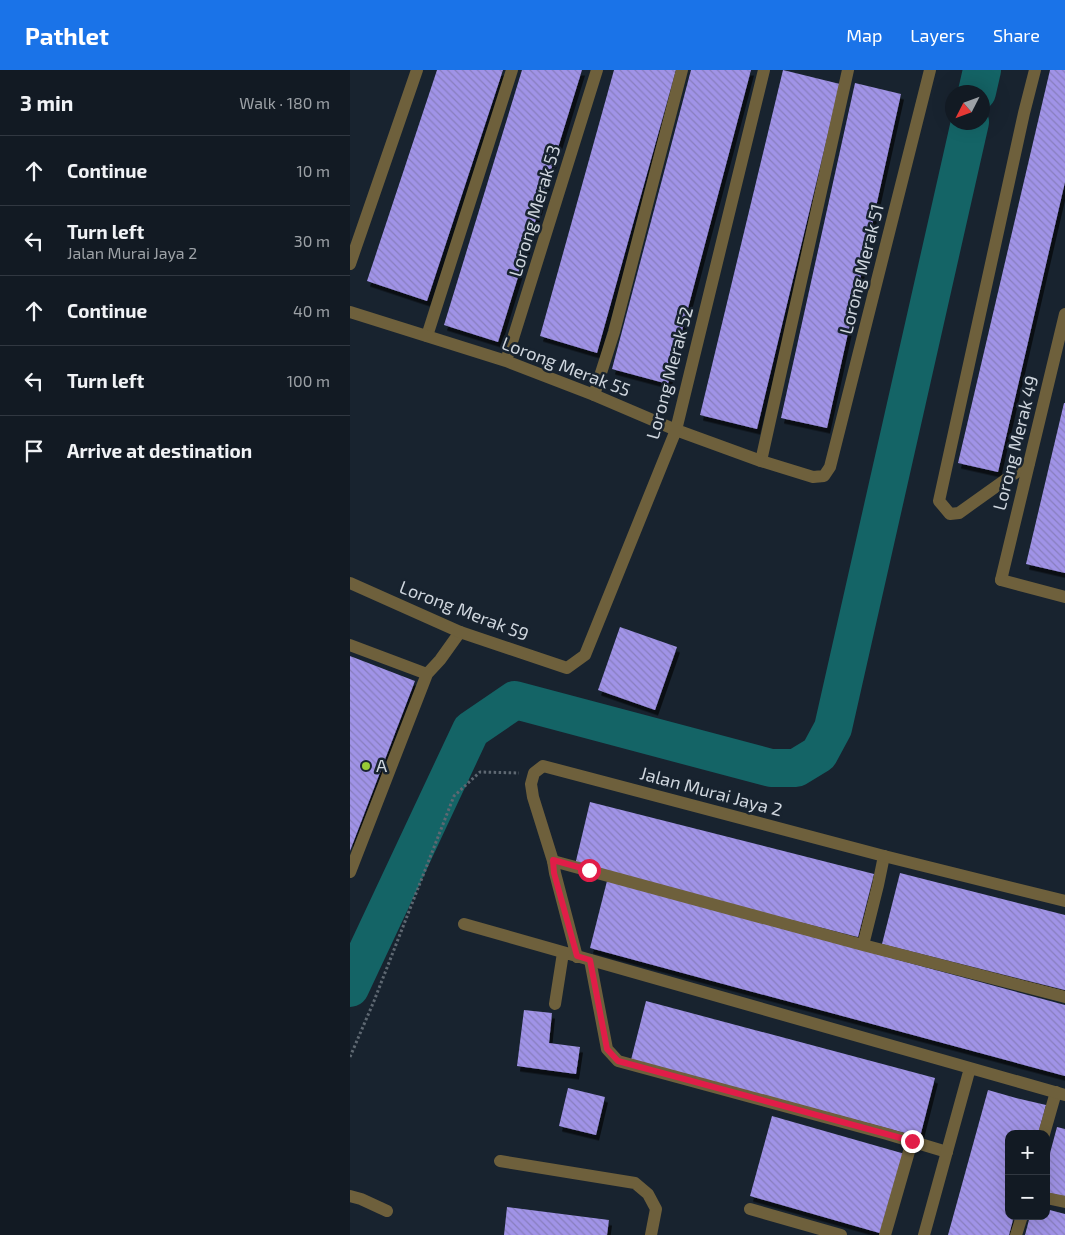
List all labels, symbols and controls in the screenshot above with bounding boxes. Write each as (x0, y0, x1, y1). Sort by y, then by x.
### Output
text: Pathlet (25, 21, 109, 50)
text: Map (846, 24, 882, 46)
text: Layers (910, 24, 965, 46)
text: Share (993, 24, 1040, 46)
north arrow (945, 85, 990, 130)
text: 3 min (20, 90, 73, 115)
text: Walk · 180 m (239, 93, 330, 112)
street label: Lorong Merak 53 (504, 142, 564, 279)
icon: ahead (20, 157, 48, 185)
text: Continue (67, 159, 147, 182)
text: 10 m (296, 161, 330, 180)
street label: Lorong Merak 51 (834, 201, 888, 336)
text: Turn left (67, 220, 144, 243)
icon: left (20, 227, 48, 255)
text: 30 m (294, 231, 330, 250)
text: Jalan Murai Jaya 2 (67, 243, 197, 262)
icon: ahead (20, 297, 48, 325)
text: Continue (67, 299, 147, 322)
text: 40 m (293, 301, 330, 320)
street label: Lorong Merak 52 (641, 304, 697, 442)
street label: Lorong Merak 55 (499, 331, 634, 401)
icon: left (20, 367, 48, 395)
text: Turn left (67, 369, 144, 392)
text: 100 m (287, 371, 330, 390)
street label: Lorong Merak 49 (988, 373, 1042, 512)
icon: arrive (20, 437, 48, 465)
text: Arrive at destination (67, 439, 252, 462)
street label: Lorong Merak 59 (397, 575, 532, 645)
place label: A (376, 754, 388, 776)
marker: A (360, 760, 372, 772)
street label: Jalan Murai Jaya 2 (638, 761, 785, 821)
route start (578, 859, 601, 882)
route end (901, 1130, 924, 1153)
map controls (1005, 1130, 1050, 1220)
button: + (1005, 1130, 1050, 1175)
button: − (1005, 1175, 1050, 1220)

